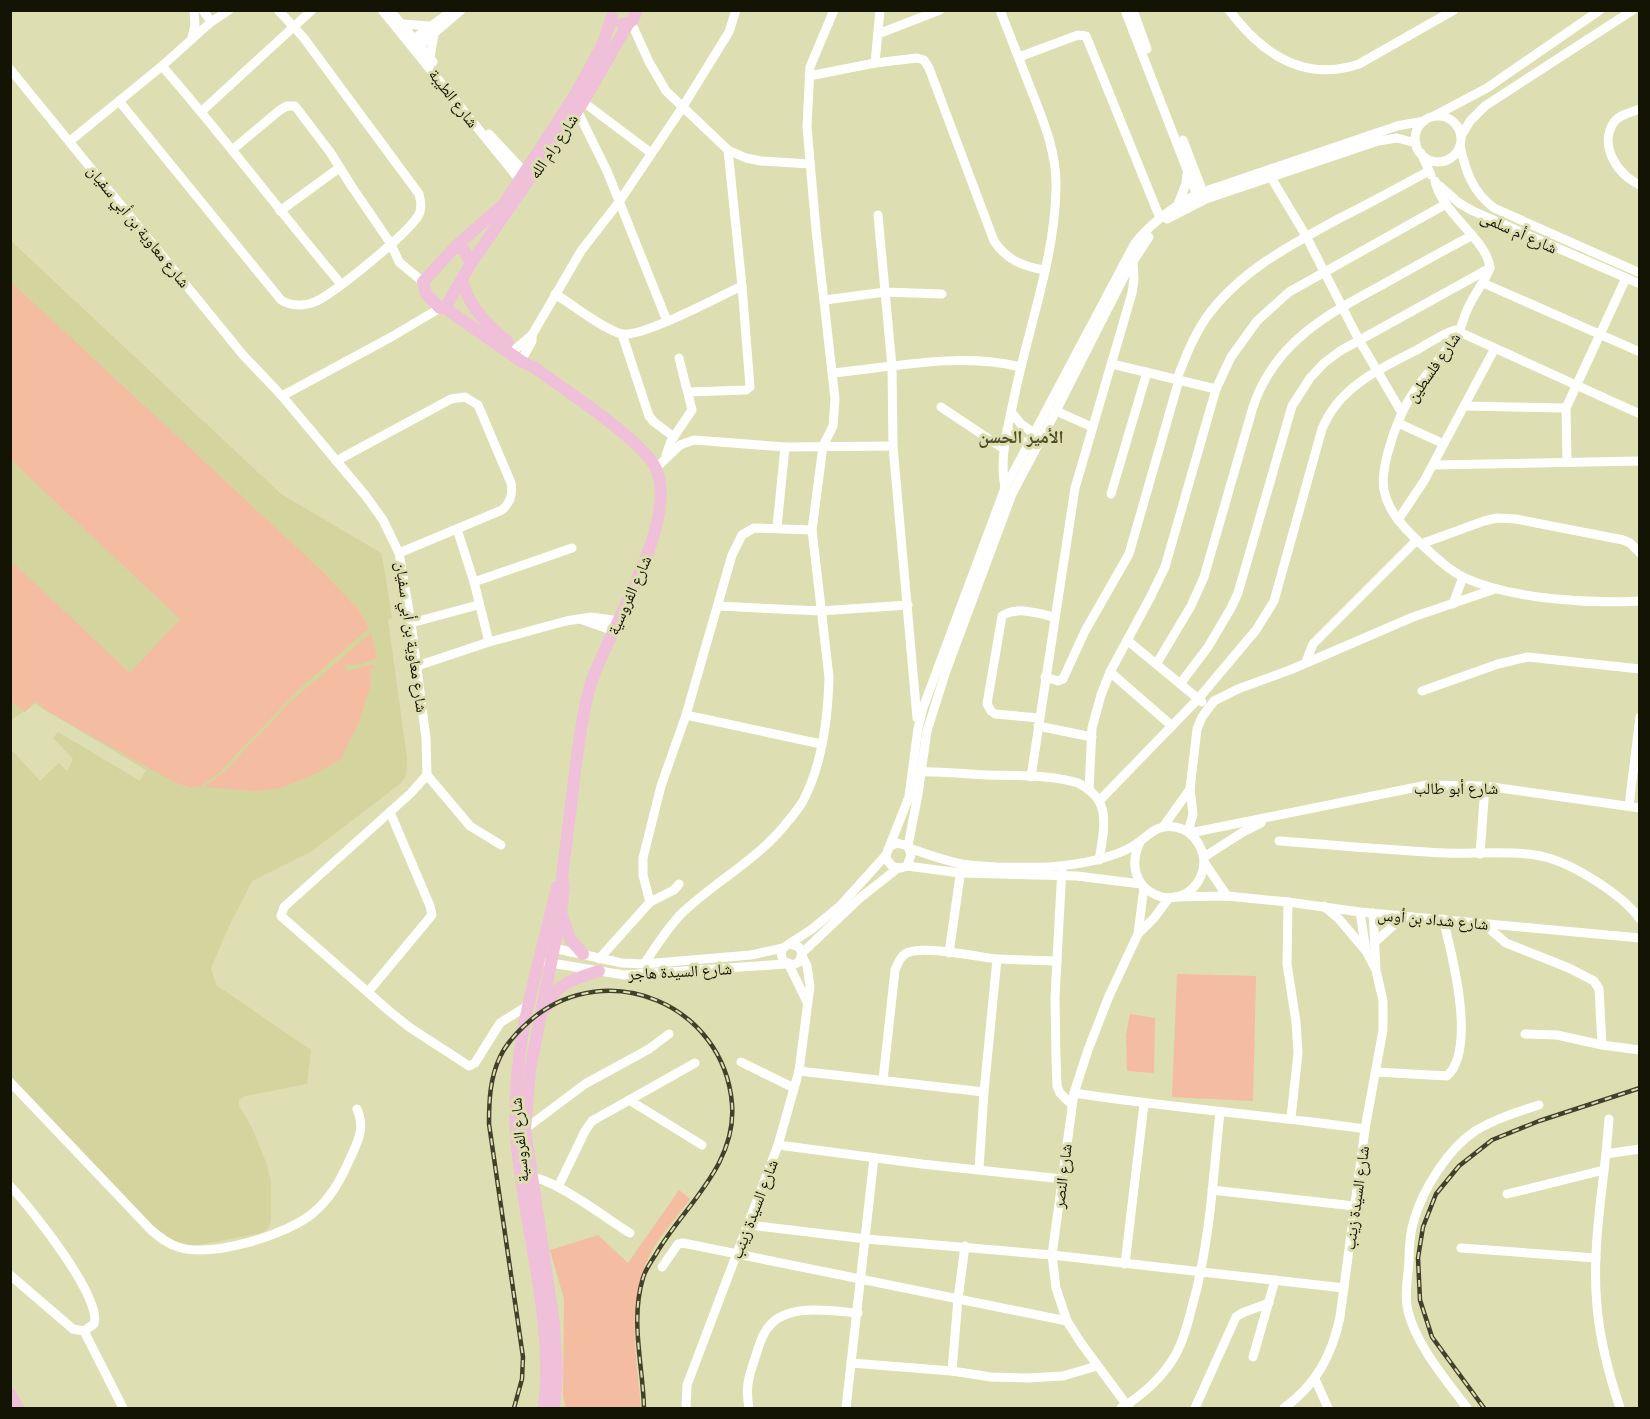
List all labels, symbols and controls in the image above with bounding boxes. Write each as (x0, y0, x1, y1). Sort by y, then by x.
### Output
street label: شارع الطيبة (424, 65, 482, 132)
street label: شارع رام الله (525, 110, 583, 183)
street label: شارع معاوية بن أبي سفيان (81, 161, 194, 293)
street label: شارع أم سلمى (1477, 207, 1560, 259)
street label: شارع فلسطين (1403, 329, 1465, 406)
district label: الأمير الحسن (978, 426, 1064, 448)
street label: شارع الفروسية (604, 553, 656, 638)
street label: شارع معاوية بن أبي سفيان (388, 560, 431, 714)
street label: شارع أبو طالب (1414, 779, 1498, 799)
street label: شارع شداد بن أوس (1377, 905, 1489, 935)
street label: شارع السيدة هاجر (626, 959, 733, 985)
street label: شارع الفروسية (506, 1097, 534, 1183)
street label: شارع النصر (1049, 1143, 1077, 1211)
street label: شارع السيدة زينب (1340, 1145, 1374, 1251)
street label: شارع السيدة زينب (727, 1157, 783, 1262)

